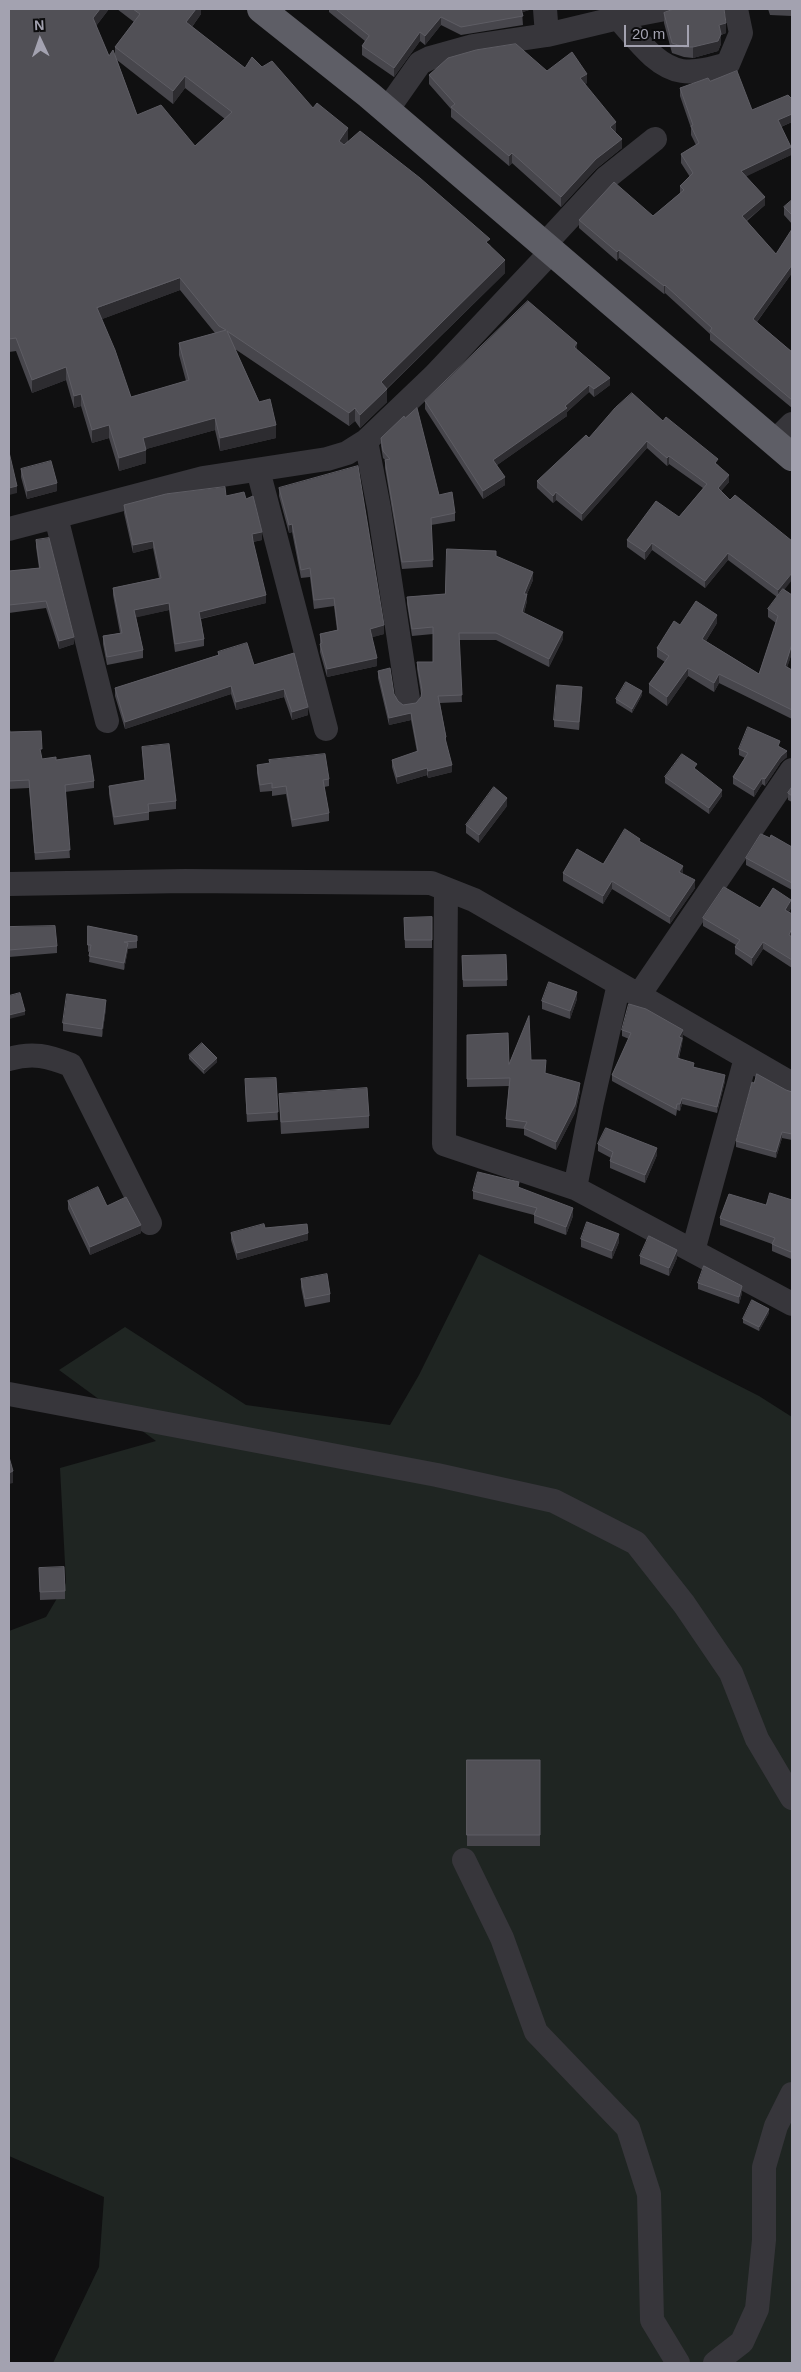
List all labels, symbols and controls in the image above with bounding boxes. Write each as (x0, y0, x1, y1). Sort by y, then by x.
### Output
north arrow (15, 15, 65, 65)
scale bar (626, 15, 691, 47)
text: N (34, 17, 45, 33)
text: 20 m (632, 25, 665, 42)

